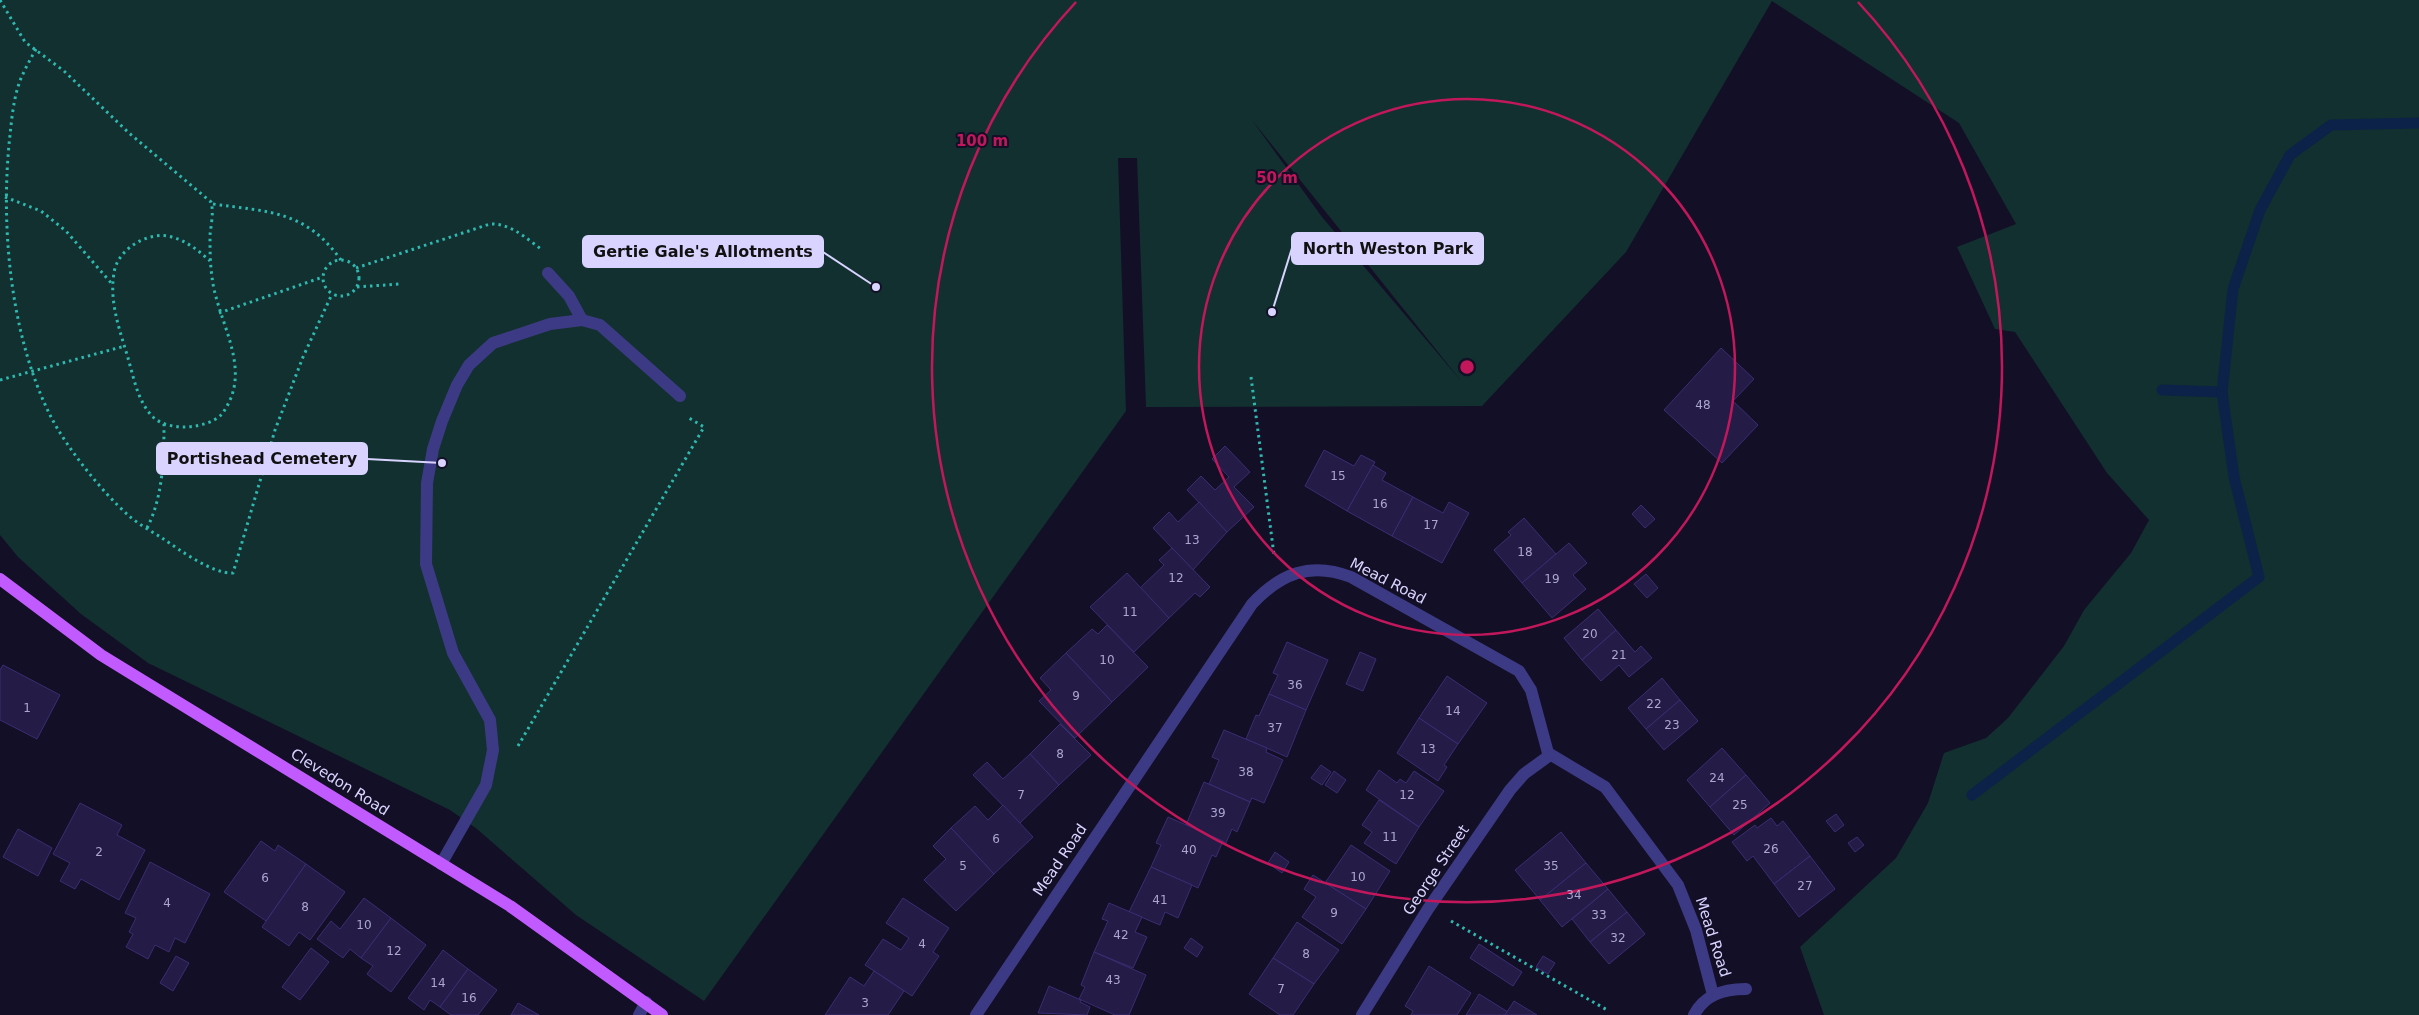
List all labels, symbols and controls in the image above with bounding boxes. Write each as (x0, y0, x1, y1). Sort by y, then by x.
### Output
text: 100 m (956, 132, 1008, 150)
text: 50 m (1256, 169, 1298, 187)
callout: North Weston Park (1292, 233, 1483, 264)
callout: Gertie Gale's Allotments (583, 236, 823, 267)
text: North Weston Park (1303, 239, 1474, 258)
text: Gertie Gale's Allotments (593, 242, 813, 261)
centre of rings (1458, 358, 1476, 376)
house number: 48 (1695, 398, 1711, 412)
callout: Portishead Cemetery (157, 443, 367, 474)
text: Portishead Cemetery (167, 449, 358, 468)
house number: 15 (1330, 469, 1346, 483)
house number: 16 (1372, 497, 1388, 511)
house number: 17 (1423, 518, 1439, 532)
house number: 13 (1184, 533, 1200, 547)
house number: 18 (1517, 545, 1533, 559)
street label: Mead Road (1347, 554, 1429, 608)
house number: 12 (1168, 571, 1184, 585)
house number: 19 (1544, 572, 1560, 586)
house number: 11 (1122, 605, 1138, 619)
house number: 20 (1582, 627, 1598, 641)
house number: 21 (1611, 648, 1627, 662)
house number: 10 (1099, 653, 1115, 667)
house number: 36 (1287, 678, 1303, 692)
house number: 9 (1072, 689, 1080, 703)
house number: 22 (1646, 697, 1662, 711)
house number: 1 (23, 701, 31, 715)
house number: 14 (1445, 704, 1461, 718)
house number: 23 (1664, 718, 1680, 732)
house number: 37 (1267, 721, 1283, 735)
house number: 13 (1420, 742, 1436, 756)
street label: Clevedon Road (287, 745, 393, 819)
house number: 8 (1056, 747, 1064, 761)
house number: 38 (1238, 765, 1254, 779)
house number: 24 (1709, 771, 1725, 785)
house number: 7 (1017, 788, 1025, 802)
house number: 12 (1399, 788, 1415, 802)
house number: 25 (1732, 798, 1748, 812)
house number: 39 (1210, 806, 1226, 820)
street label: Mead Road (1029, 820, 1091, 900)
street label: George Street (1399, 821, 1473, 919)
house number: 11 (1382, 830, 1398, 844)
house number: 6 (992, 832, 1000, 846)
house number: 26 (1763, 842, 1779, 856)
house number: 40 (1181, 843, 1197, 857)
house number: 2 (95, 845, 103, 859)
house number: 5 (959, 859, 967, 873)
house number: 35 (1543, 859, 1559, 873)
house number: 10 (1350, 870, 1366, 884)
house number: 6 (261, 871, 269, 885)
house number: 27 (1797, 879, 1813, 893)
house number: 34 (1566, 888, 1582, 902)
house number: 41 (1152, 893, 1168, 907)
street label: Mead Road (1692, 895, 1734, 979)
house number: 4 (163, 896, 171, 910)
house number: 8 (301, 900, 309, 914)
house number: 9 (1330, 906, 1338, 920)
house number: 33 (1591, 908, 1607, 922)
house number: 10 (356, 918, 372, 932)
house number: 42 (1113, 928, 1129, 942)
house number: 32 (1610, 931, 1626, 945)
house number: 4 (918, 937, 926, 951)
house number: 12 (386, 944, 402, 958)
house number: 8 (1302, 947, 1310, 961)
house number: 43 (1105, 973, 1121, 987)
house number: 14 (430, 976, 446, 990)
house number: 7 (1277, 982, 1285, 996)
house number: 16 (461, 991, 477, 1005)
house number: 3 (861, 996, 869, 1010)

